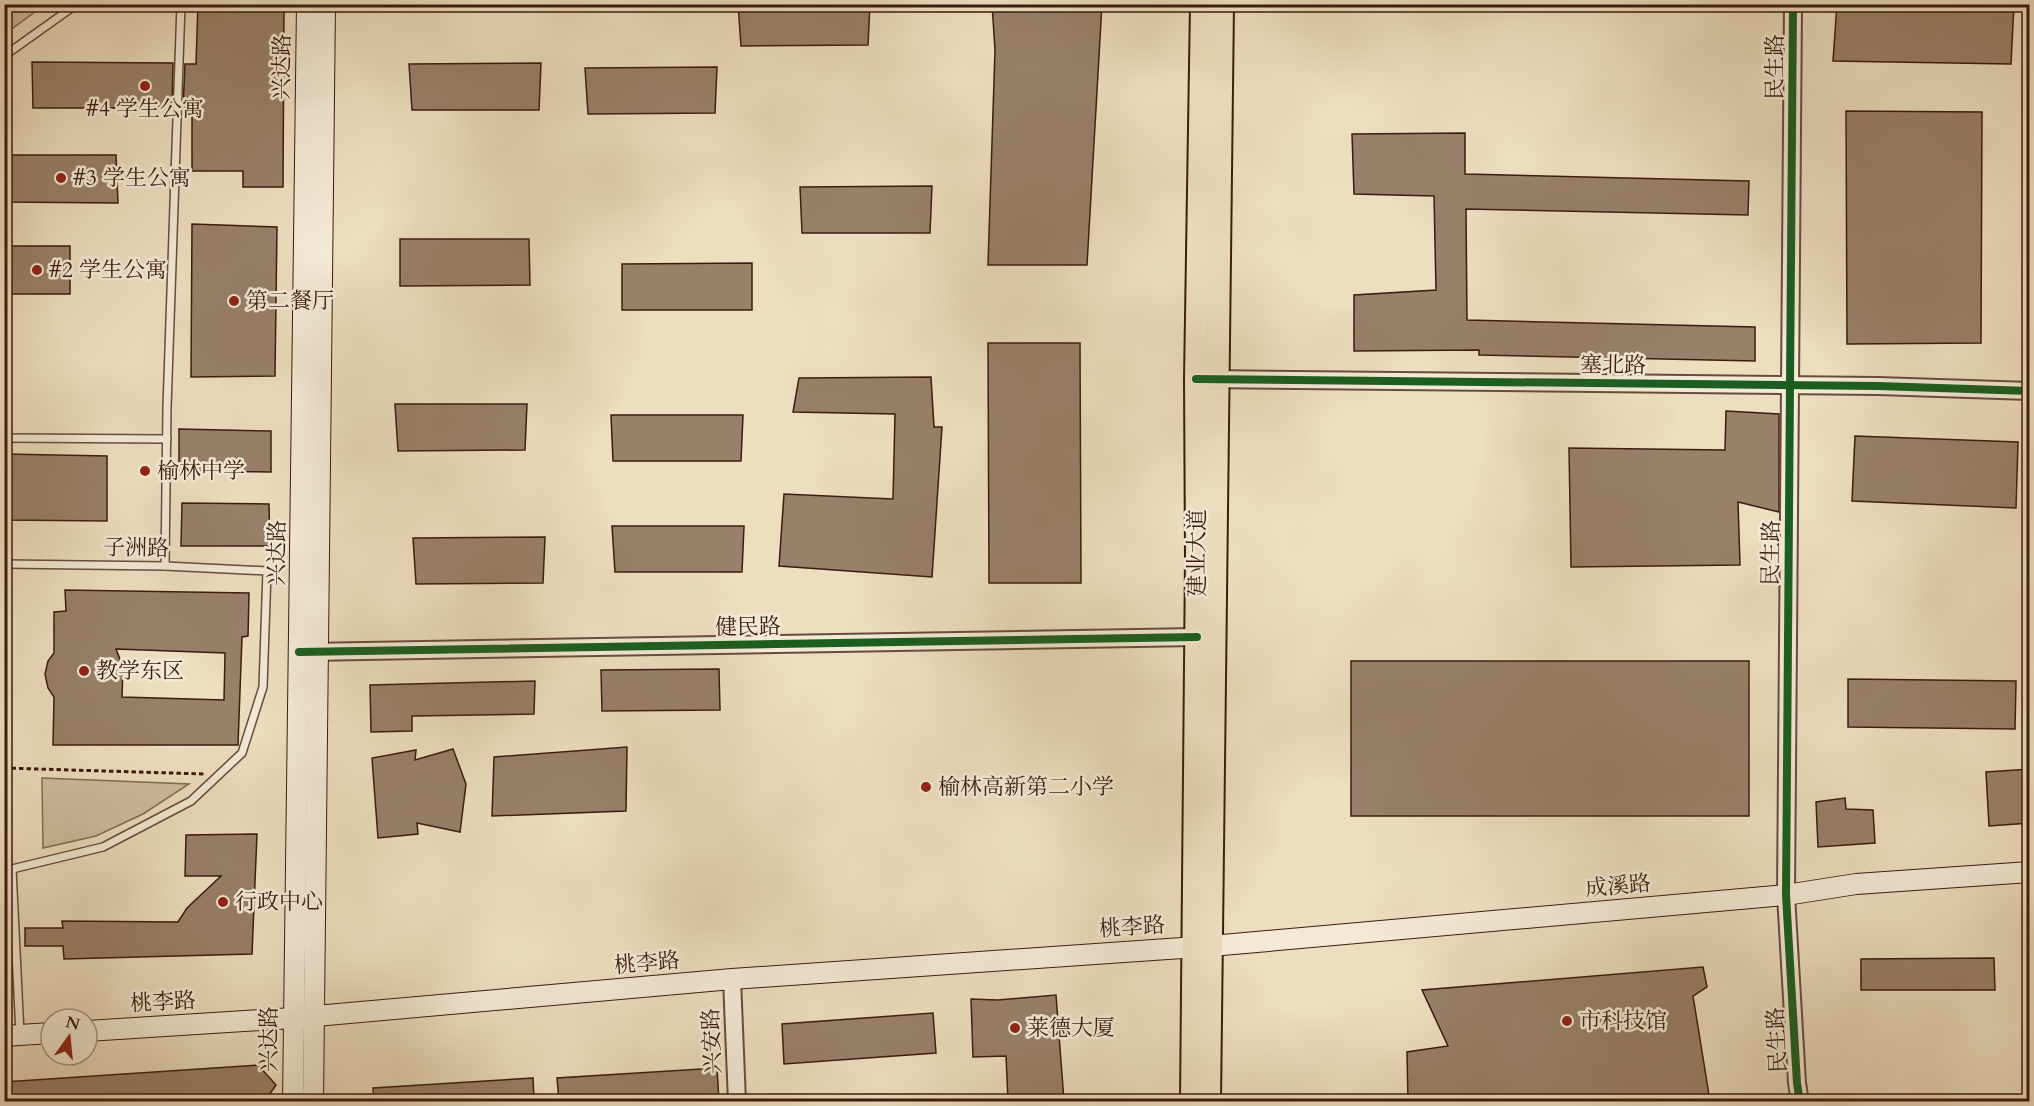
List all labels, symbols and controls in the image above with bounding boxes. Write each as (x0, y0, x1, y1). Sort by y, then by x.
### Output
street label: 兴达路 (266, 34, 298, 100)
street label: 民生路 (1760, 34, 1790, 100)
marker: #4 学生公寓 (138, 79, 152, 93)
place label: #4 学生公寓 (86, 94, 204, 124)
place label: #3 学生公寓 (73, 163, 191, 193)
marker: #3 学生公寓 (54, 171, 68, 185)
place label: #2 学生公寓 (49, 255, 167, 285)
marker: #2 学生公寓 (30, 263, 44, 277)
place label: 第二餐厅 (246, 286, 334, 316)
marker: 第二餐厅 (227, 294, 241, 308)
street label: 塞北路 (1580, 349, 1646, 381)
place label: 榆林中学 (157, 456, 245, 486)
marker: 榆林中学 (138, 464, 152, 478)
street label: 建业大道 (1182, 509, 1212, 597)
street label: 兴达路 (261, 520, 293, 586)
street label: 民生路 (1755, 520, 1787, 586)
street label: 子洲路 (103, 532, 169, 564)
street label: 健民路 (715, 611, 781, 643)
place label: 教学东区 (96, 656, 184, 686)
marker: 教学东区 (77, 664, 91, 678)
place label: 榆林高新第二小学 (938, 772, 1114, 802)
marker: 榆林高新第二小学 (919, 780, 933, 794)
street label: 成溪路 (1584, 868, 1652, 904)
place label: 行政中心 (235, 887, 323, 917)
marker: 行政中心 (216, 895, 230, 909)
street label: 桃李路 (1098, 910, 1166, 944)
street label: 桃李路 (613, 945, 681, 981)
street label: 桃李路 (129, 985, 197, 1019)
street label: 兴达路 (254, 1006, 284, 1072)
place label: 市科技馆 (1579, 1006, 1667, 1036)
street label: 民生路 (1760, 1006, 1794, 1074)
north arrow (39, 1007, 99, 1067)
street label: 兴安路 (696, 1007, 728, 1075)
text: N (63, 1011, 82, 1036)
place label: 莱德大厦 (1027, 1013, 1115, 1043)
marker: 市科技馆 (1560, 1014, 1574, 1028)
marker: 莱德大厦 (1008, 1021, 1022, 1035)

